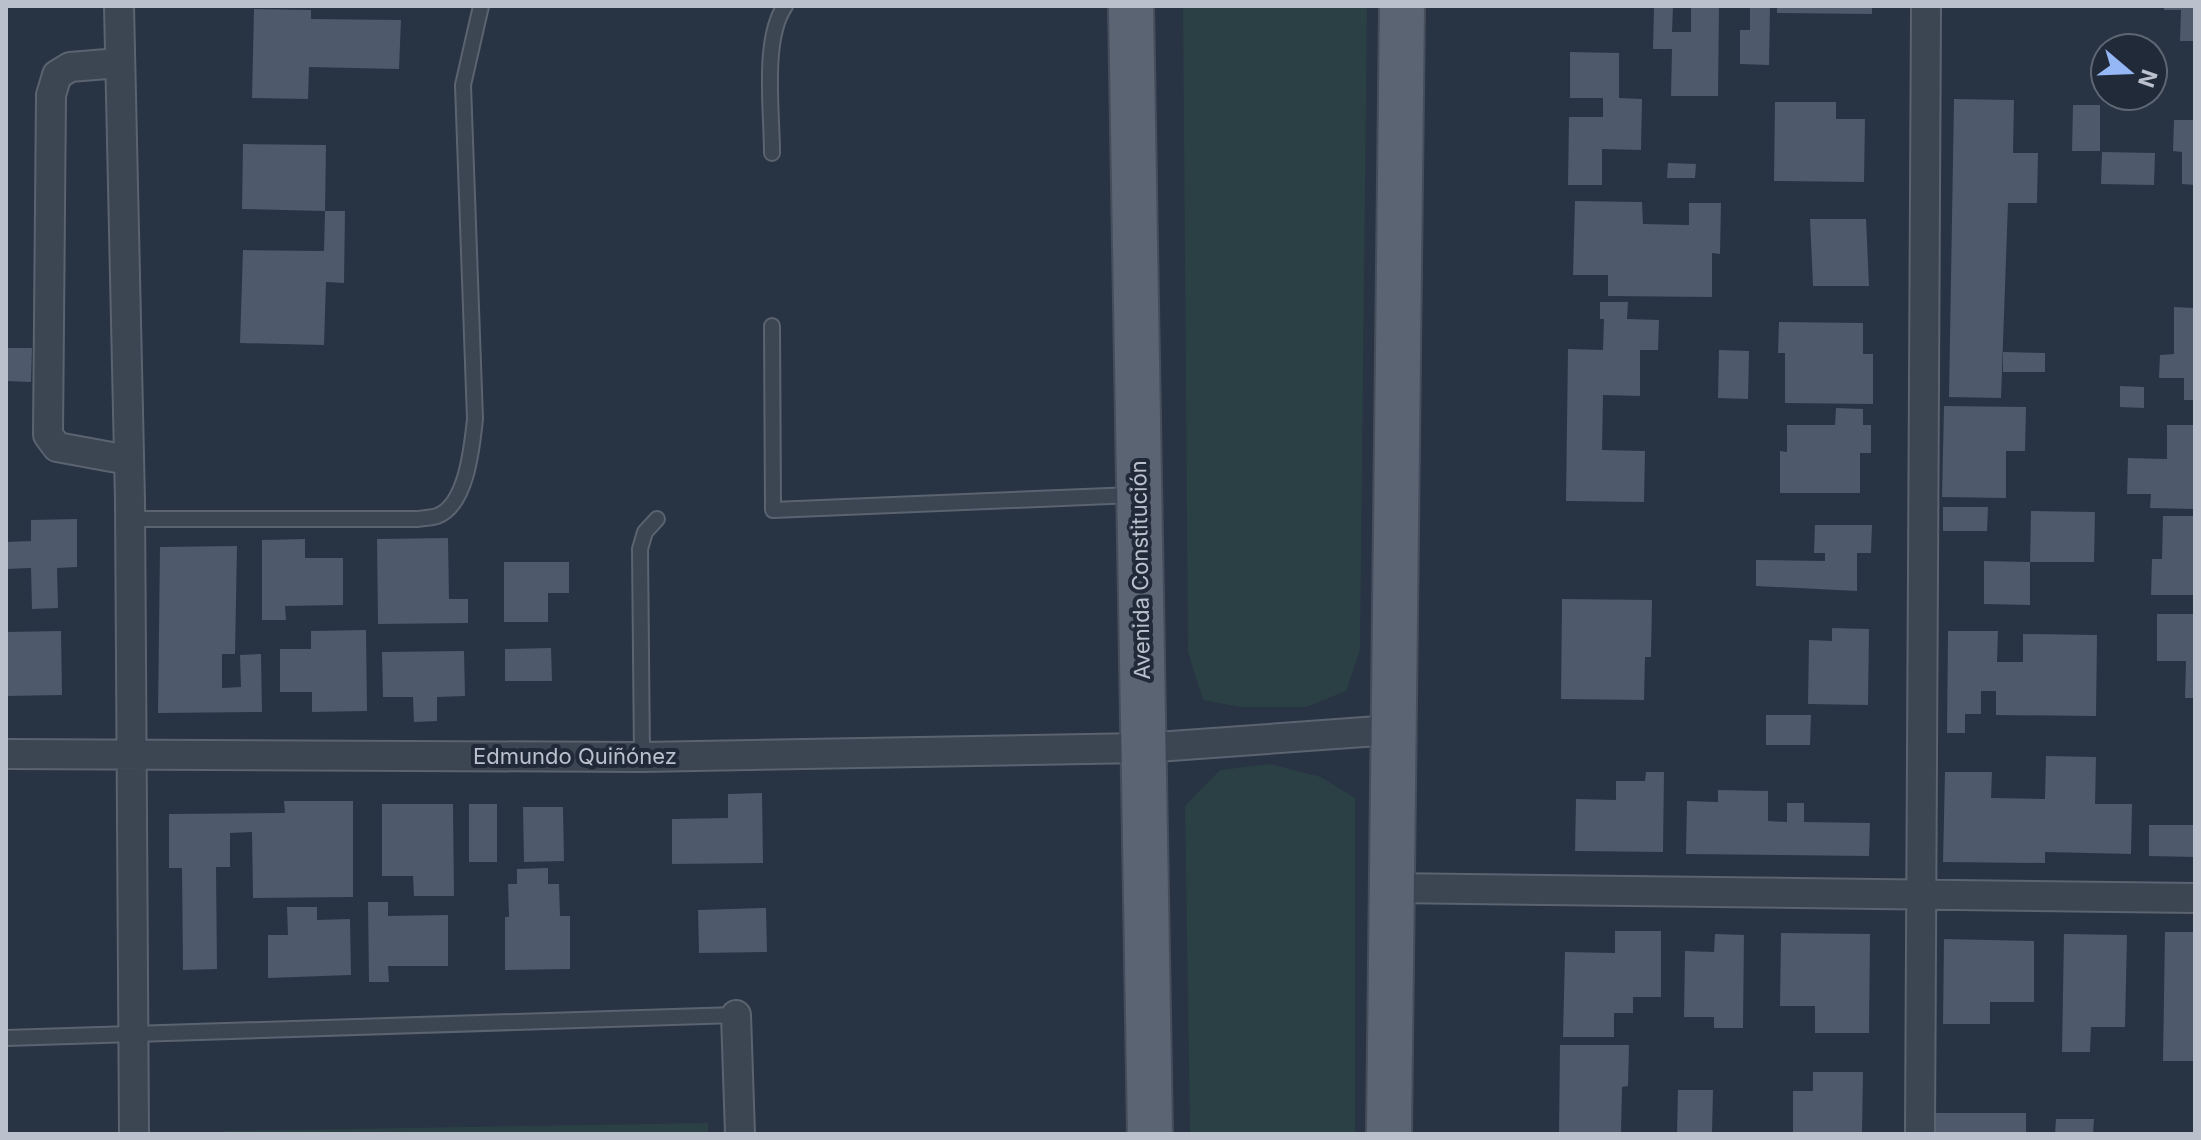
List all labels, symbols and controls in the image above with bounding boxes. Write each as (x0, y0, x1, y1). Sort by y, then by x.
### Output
north arrow (2089, 32, 2169, 112)
text: N (2133, 66, 2163, 91)
street label: Avenida Constitución (1125, 460, 1155, 680)
street label: Edmundo Quiñónez (473, 743, 677, 769)

